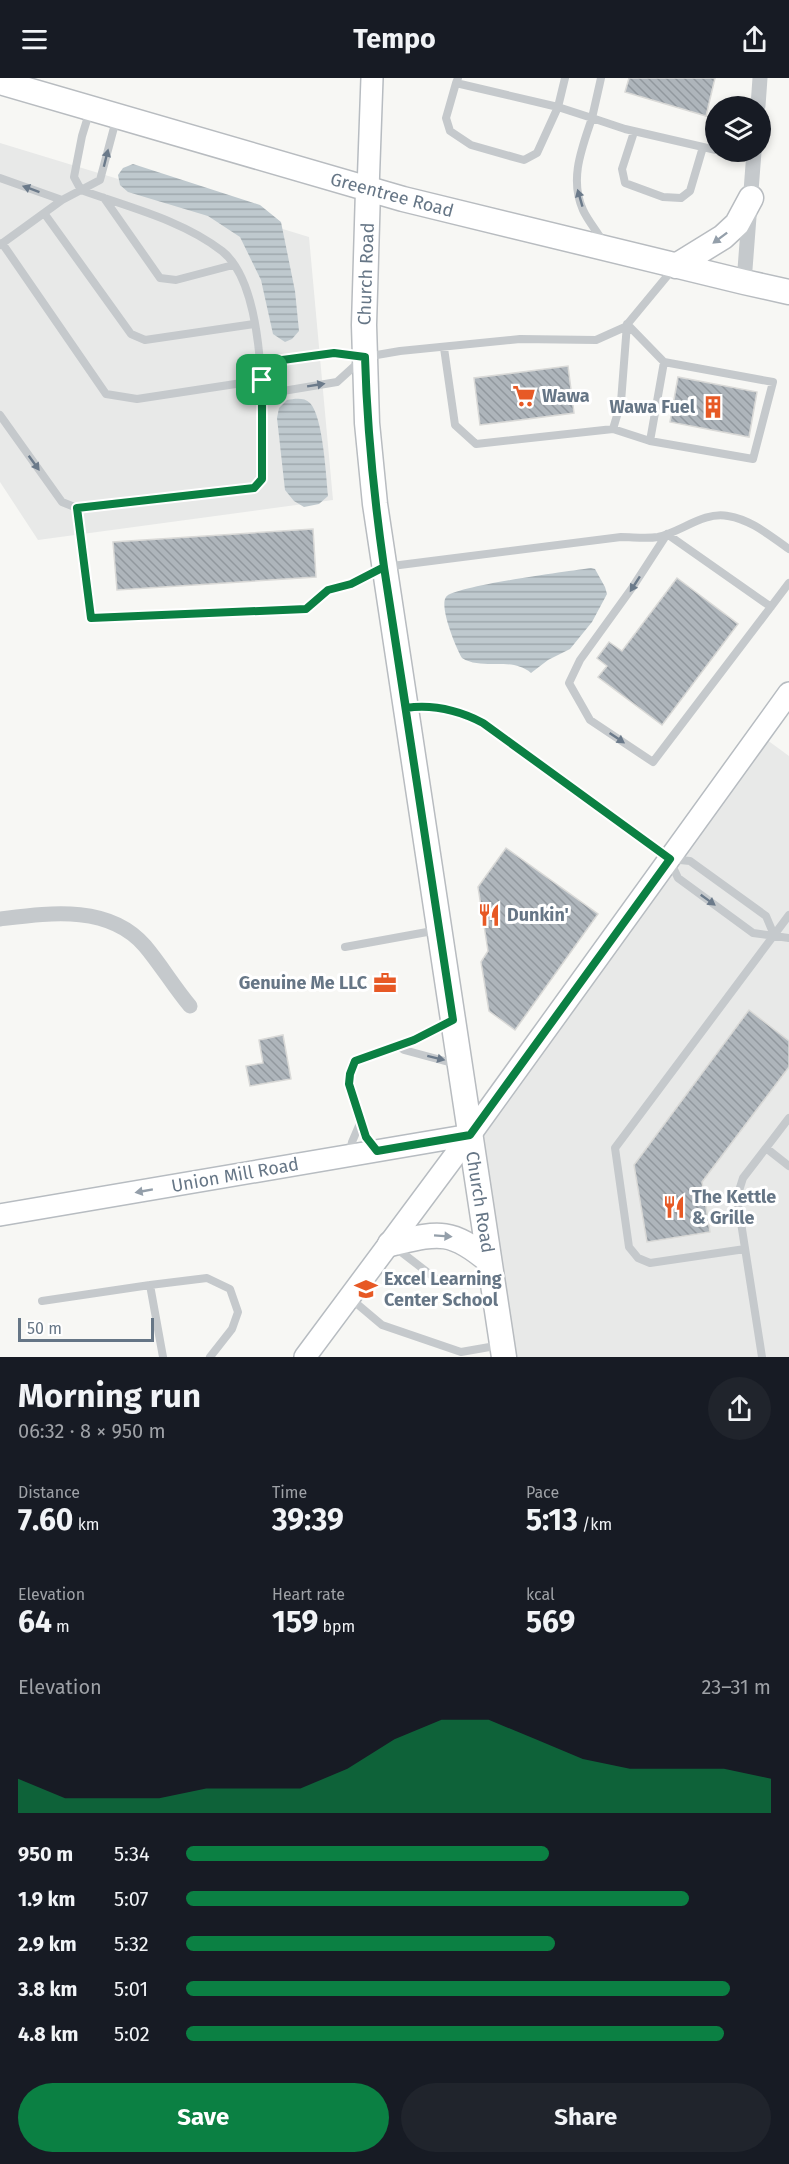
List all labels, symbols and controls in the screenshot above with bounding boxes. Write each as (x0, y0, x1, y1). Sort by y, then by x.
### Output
icon: menu (18, 23, 51, 56)
text: Tempo (353, 23, 436, 55)
icon: share (738, 23, 771, 56)
map controls (705, 96, 771, 162)
button: layers (705, 96, 771, 162)
one-way arrow (102, 149, 111, 167)
street label: Greentree Road (328, 168, 456, 222)
one-way arrow (22, 184, 40, 193)
one-way arrow (575, 189, 584, 207)
street label: Church Road (353, 222, 379, 326)
one-way arrow (712, 232, 727, 244)
pin (236, 354, 287, 405)
icon: arrive (245, 363, 278, 396)
one-way arrow (307, 380, 326, 389)
supermarket icon: Wawa (511, 383, 537, 409)
place label: Wawa (542, 385, 590, 407)
building icon: Wawa Fuel (700, 394, 726, 420)
place label: Wawa Fuel (609, 396, 696, 418)
one-way arrow (28, 454, 40, 470)
one-way arrow (629, 575, 641, 591)
one-way arrow (609, 732, 625, 744)
one-way arrow (700, 894, 716, 906)
restaurant icon: Dunkin' (476, 902, 502, 928)
place label: Dunkin' (507, 904, 569, 926)
office icon: Genuine Me LLC (372, 970, 398, 996)
place label: Genuine Me LLC (239, 972, 368, 994)
one-way arrow (427, 1053, 445, 1063)
street label: Church Road (461, 1150, 499, 1254)
street label: Union Mill Road (169, 1153, 301, 1197)
one-way arrow (134, 1186, 153, 1195)
place label: The Kettle & Grille (692, 1186, 776, 1229)
restaurant icon: The Kettle & Grille (661, 1194, 687, 1220)
one-way arrow (434, 1232, 453, 1241)
place label: Excel Learning Center School (384, 1268, 502, 1311)
school or university icon: Excel Learning Center School (353, 1276, 379, 1302)
scale bar (18, 1315, 154, 1342)
text: 50 m (27, 1319, 62, 1338)
text: Morning run (18, 1376, 201, 1416)
button: share (708, 1377, 771, 1440)
text: 06:32 · 8 × 950 m (18, 1419, 166, 1443)
text: Distance (18, 1483, 80, 1502)
text: Time (272, 1483, 307, 1502)
text: Pace (526, 1483, 559, 1502)
text: 7.60 (18, 1502, 73, 1538)
text: 39:39 (272, 1502, 344, 1538)
text: 5:13 (526, 1502, 578, 1538)
text: km (73, 1515, 100, 1534)
text: /km (578, 1515, 612, 1534)
text: Elevation (18, 1585, 85, 1604)
text: Heart rate (272, 1585, 345, 1604)
text: kcal (526, 1585, 555, 1604)
text: 64 (18, 1604, 52, 1640)
text: 159 (272, 1604, 318, 1640)
text: 569 (526, 1604, 575, 1640)
text: m (52, 1617, 70, 1636)
text: bpm (318, 1617, 355, 1636)
text: Elevation (18, 1675, 102, 1699)
text: 23–31 m (701, 1675, 771, 1699)
text: 950 m (18, 1842, 73, 1866)
text: 5:34 (114, 1842, 150, 1866)
text: 1.9 km (18, 1887, 76, 1911)
text: 5:07 (114, 1887, 148, 1911)
text: 2.9 km (18, 1932, 77, 1956)
text: 5:32 (114, 1932, 149, 1956)
text: 3.8 km (18, 1977, 78, 2001)
text: 5:01 (114, 1977, 148, 2001)
text: 4.8 km (18, 2022, 78, 2046)
text: 5:02 (114, 2022, 150, 2046)
button: Save (18, 2083, 389, 2152)
button: Share (401, 2083, 771, 2152)

